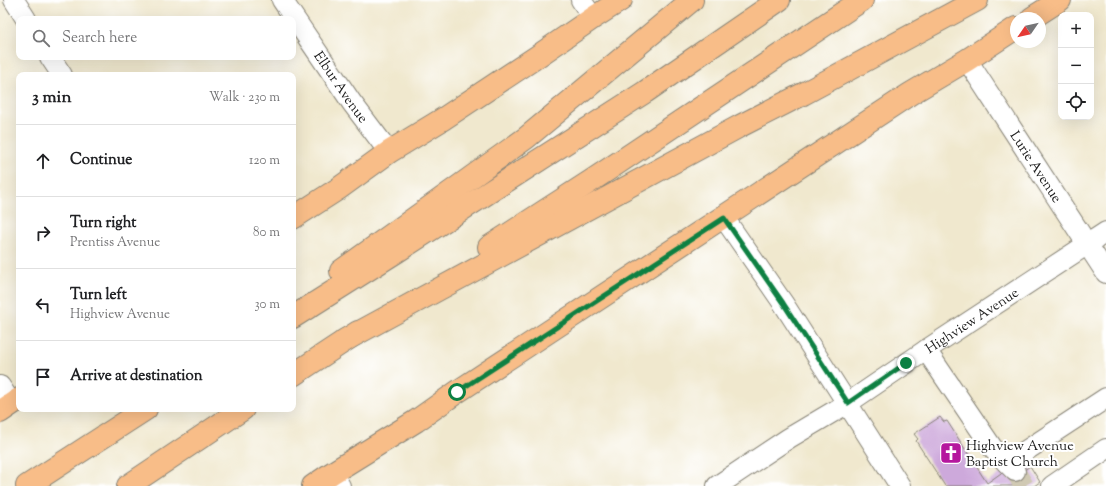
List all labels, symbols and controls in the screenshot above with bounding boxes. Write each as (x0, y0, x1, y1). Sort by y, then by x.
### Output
north arrow (1010, 12, 1046, 48)
map controls (1058, 12, 1094, 120)
button: + (1058, 12, 1094, 48)
search box (16, 16, 296, 60)
icon: search (30, 27, 52, 49)
text: Search here (62, 28, 137, 49)
street label: Elbur Avenue (308, 48, 372, 128)
button: − (1058, 48, 1094, 84)
button: locate (1058, 84, 1094, 120)
text: 3 min (32, 86, 71, 110)
text: Walk · 230 m (209, 89, 280, 107)
street label: Lurie Avenue (1004, 128, 1066, 207)
icon: ahead (32, 150, 54, 172)
text: Continue (70, 150, 132, 171)
text: 120 m (249, 152, 280, 170)
text: Turn right (70, 213, 136, 234)
icon: right (32, 222, 54, 244)
text: 80 m (253, 224, 280, 242)
text: Prentiss Avenue (70, 234, 160, 252)
street label: Highview Avenue (922, 284, 1023, 360)
text: Turn left (70, 285, 127, 306)
icon: left (32, 294, 54, 316)
text: 30 m (254, 296, 280, 314)
text: Highview Avenue (70, 306, 170, 324)
route end (897, 354, 915, 372)
icon: arrive (32, 366, 54, 388)
text: Arrive at destination (70, 366, 203, 387)
route start (448, 383, 466, 401)
place label: Highview Avenue Baptist Church (966, 437, 1074, 473)
church icon: Highview Avenue Baptist Church (938, 440, 964, 466)

